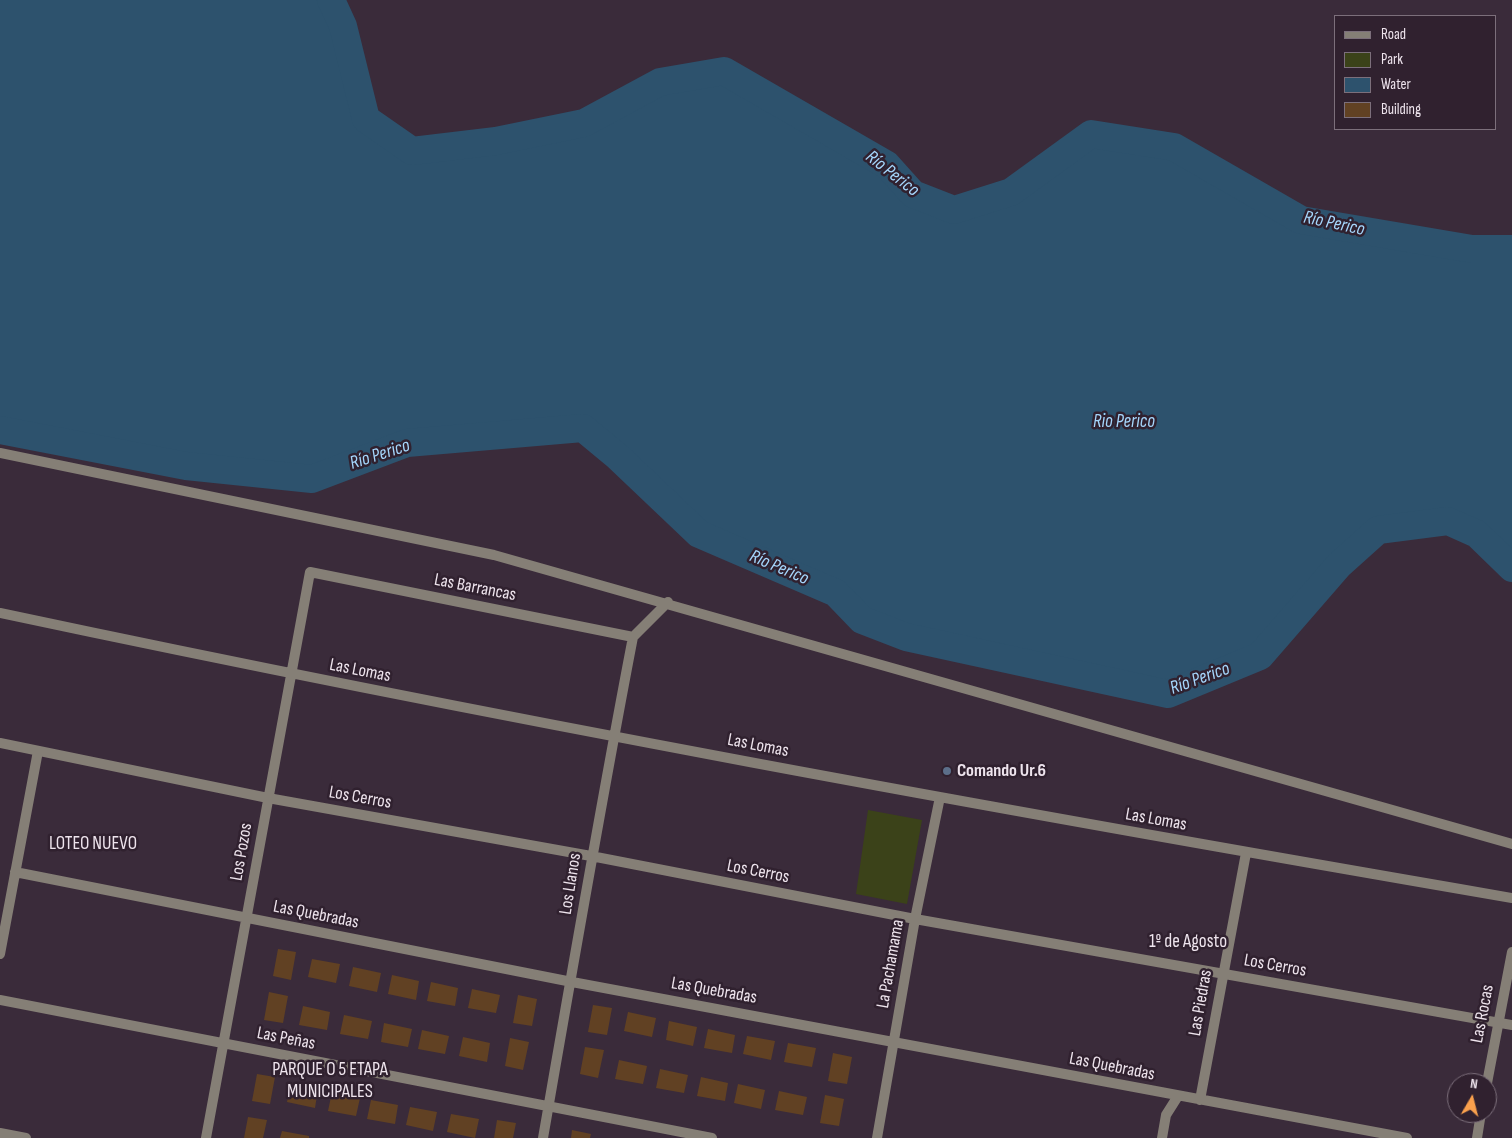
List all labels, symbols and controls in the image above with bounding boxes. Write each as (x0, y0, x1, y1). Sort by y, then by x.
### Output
legend (1334, 15, 1497, 130)
text: Road (1381, 25, 1406, 44)
text: Park (1381, 50, 1403, 69)
text: Water (1381, 75, 1411, 94)
text: Building (1381, 100, 1421, 119)
water label: Río Perico (861, 146, 923, 202)
water label: Río Perico (1301, 206, 1367, 242)
water label: Rio Perico (1093, 411, 1155, 433)
water label: Río Perico (347, 435, 413, 475)
water label: Río Perico (746, 545, 812, 591)
street label: Las Barrancas (432, 569, 518, 607)
street label: Las Lomas (328, 655, 392, 687)
water label: Río Perico (1167, 658, 1233, 700)
street label: Las Lomas (726, 730, 790, 762)
place label: Comando Ur.6 (957, 760, 1046, 782)
marker: Comando Ur.6 (941, 765, 953, 777)
street label: Los Cerros (327, 782, 393, 814)
street label: Las Lomas (1124, 804, 1188, 836)
street label: Los Pozos (226, 821, 258, 883)
district label: LOTEO NUEVO (42, 833, 144, 855)
street label: Los Llanos (555, 852, 587, 916)
street label: Los Cerros (725, 855, 791, 889)
street label: Las Quebradas (271, 896, 361, 934)
street label: La Pachamama (873, 918, 909, 1010)
district label: 1º de Agosto (1149, 931, 1227, 953)
street label: Los Cerros (1242, 950, 1308, 982)
street label: Las Piedras (1185, 968, 1217, 1038)
street label: Las Quebradas (669, 973, 759, 1009)
street label: Las Rocas (1467, 983, 1499, 1045)
street label: Las Peñas (255, 1023, 317, 1055)
street label: Las Quebradas (1067, 1048, 1157, 1086)
district label: PARQUE O 5 ETAPA MUNICIPALES (262, 1059, 398, 1103)
north arrow (1447, 1073, 1497, 1123)
text: N (1469, 1075, 1479, 1093)

